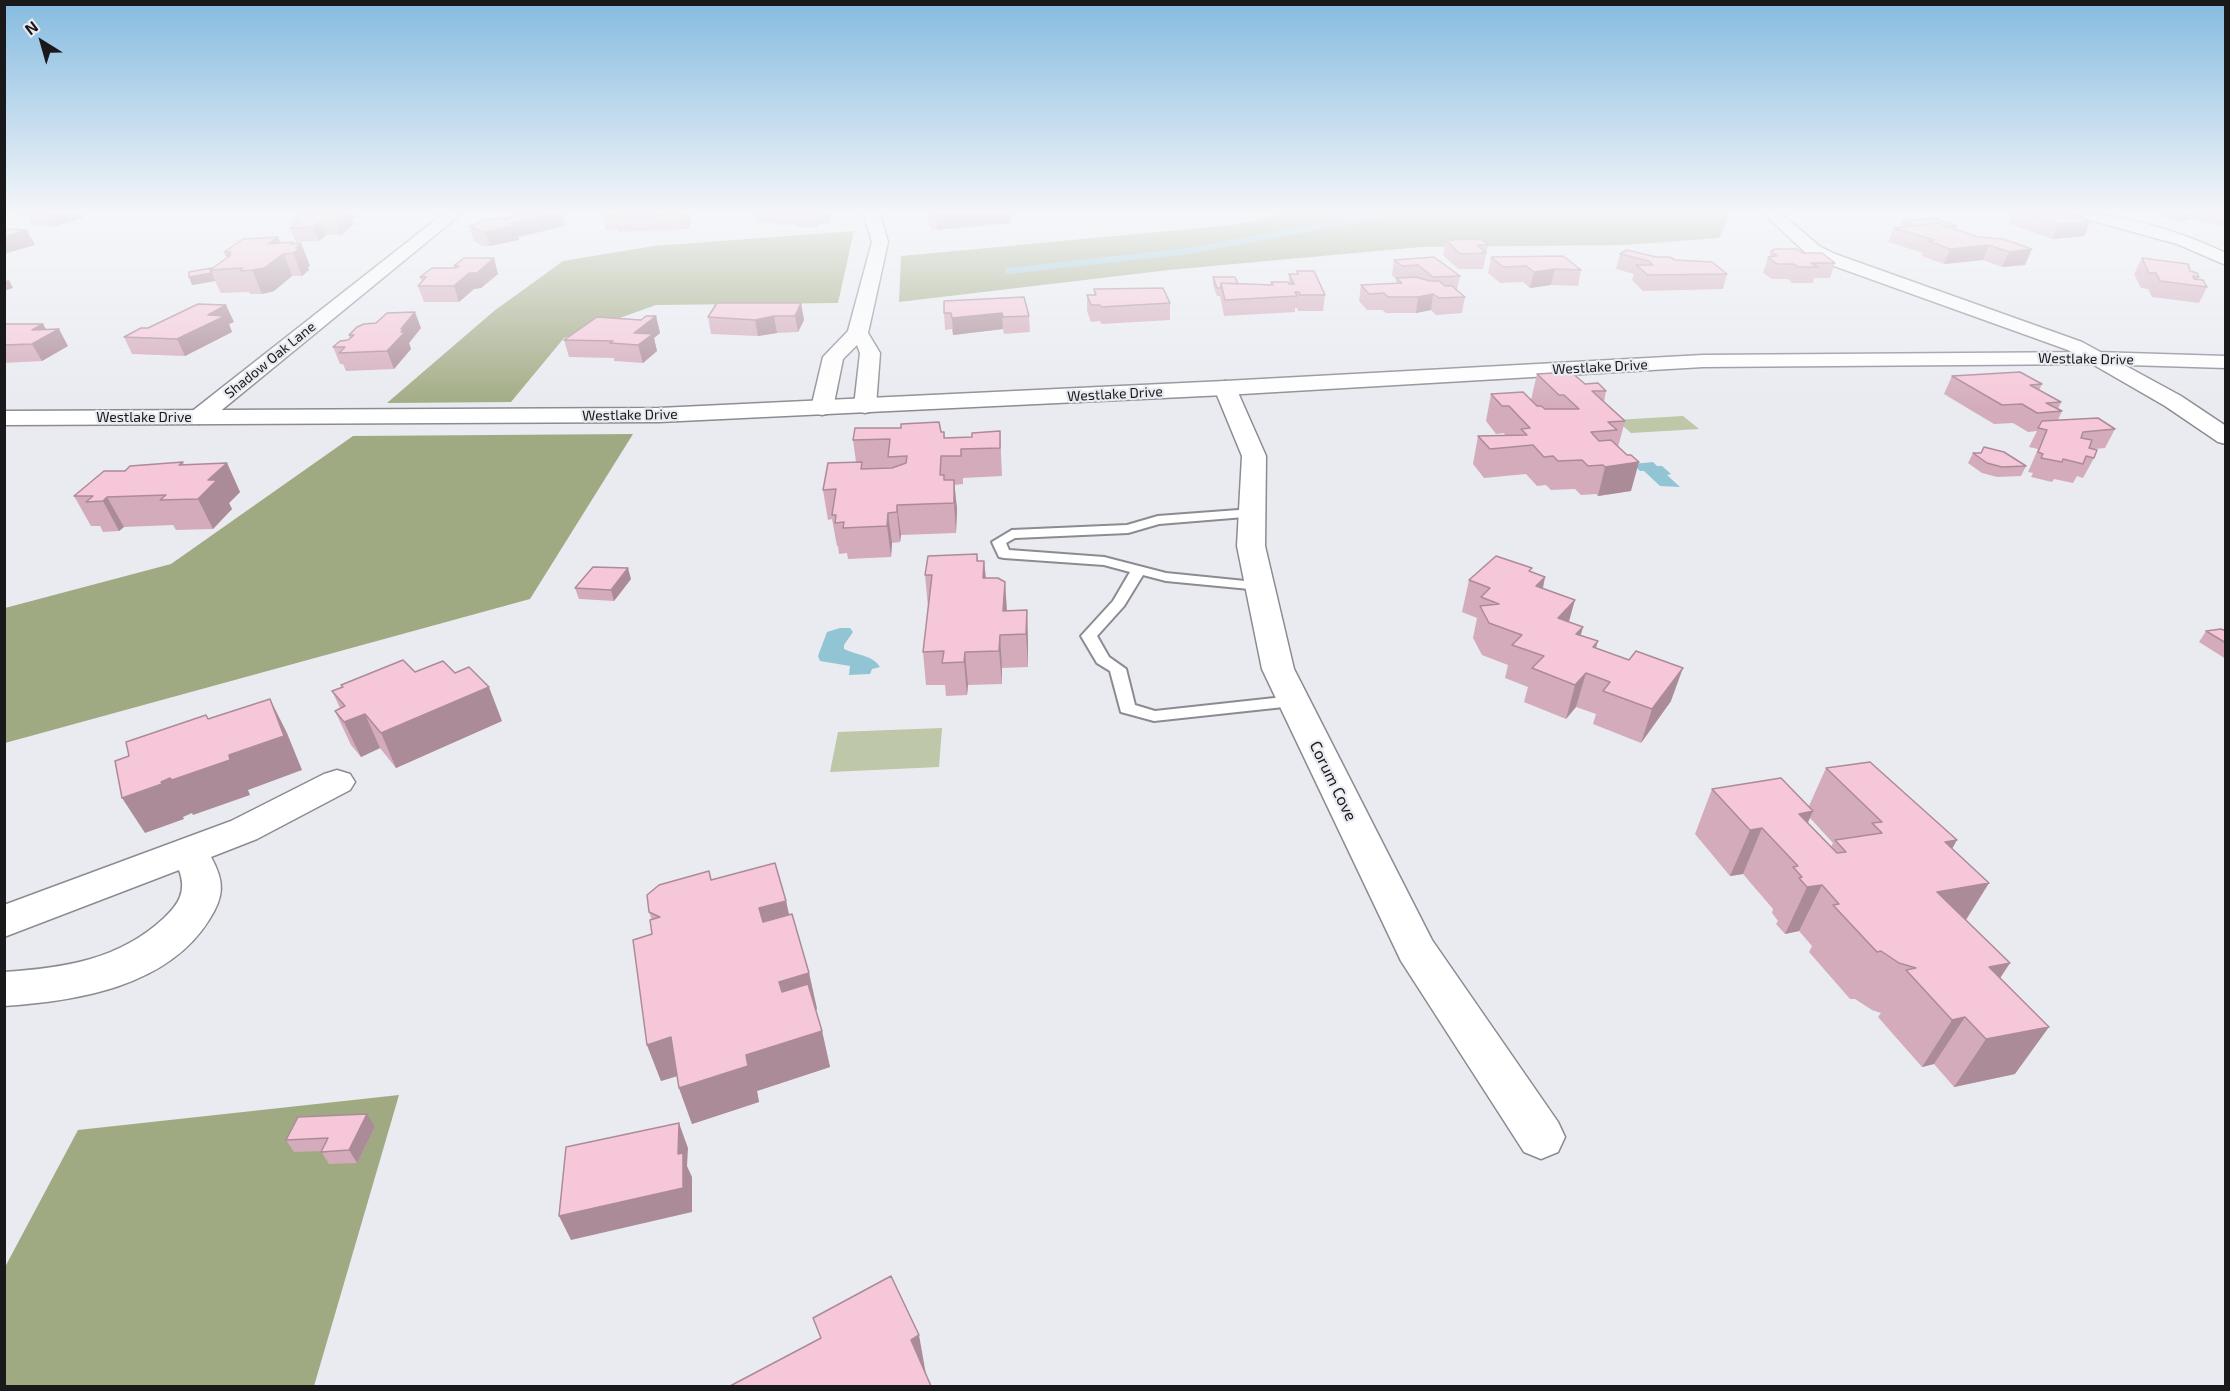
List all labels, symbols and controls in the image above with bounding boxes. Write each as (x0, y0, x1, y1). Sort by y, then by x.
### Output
north arrow (12, 12, 72, 72)
text: N (21, 16, 41, 38)
street label: Shadow Oak Lane (221, 318, 319, 402)
street label: Westlake Drive (2038, 350, 2134, 368)
street label: Westlake Drive (1552, 356, 1648, 378)
street label: Westlake Drive (1067, 383, 1163, 405)
street label: Westlake Drive (582, 406, 678, 424)
street label: Westlake Drive (96, 409, 192, 425)
street label: Corum Cove (1305, 738, 1361, 824)

